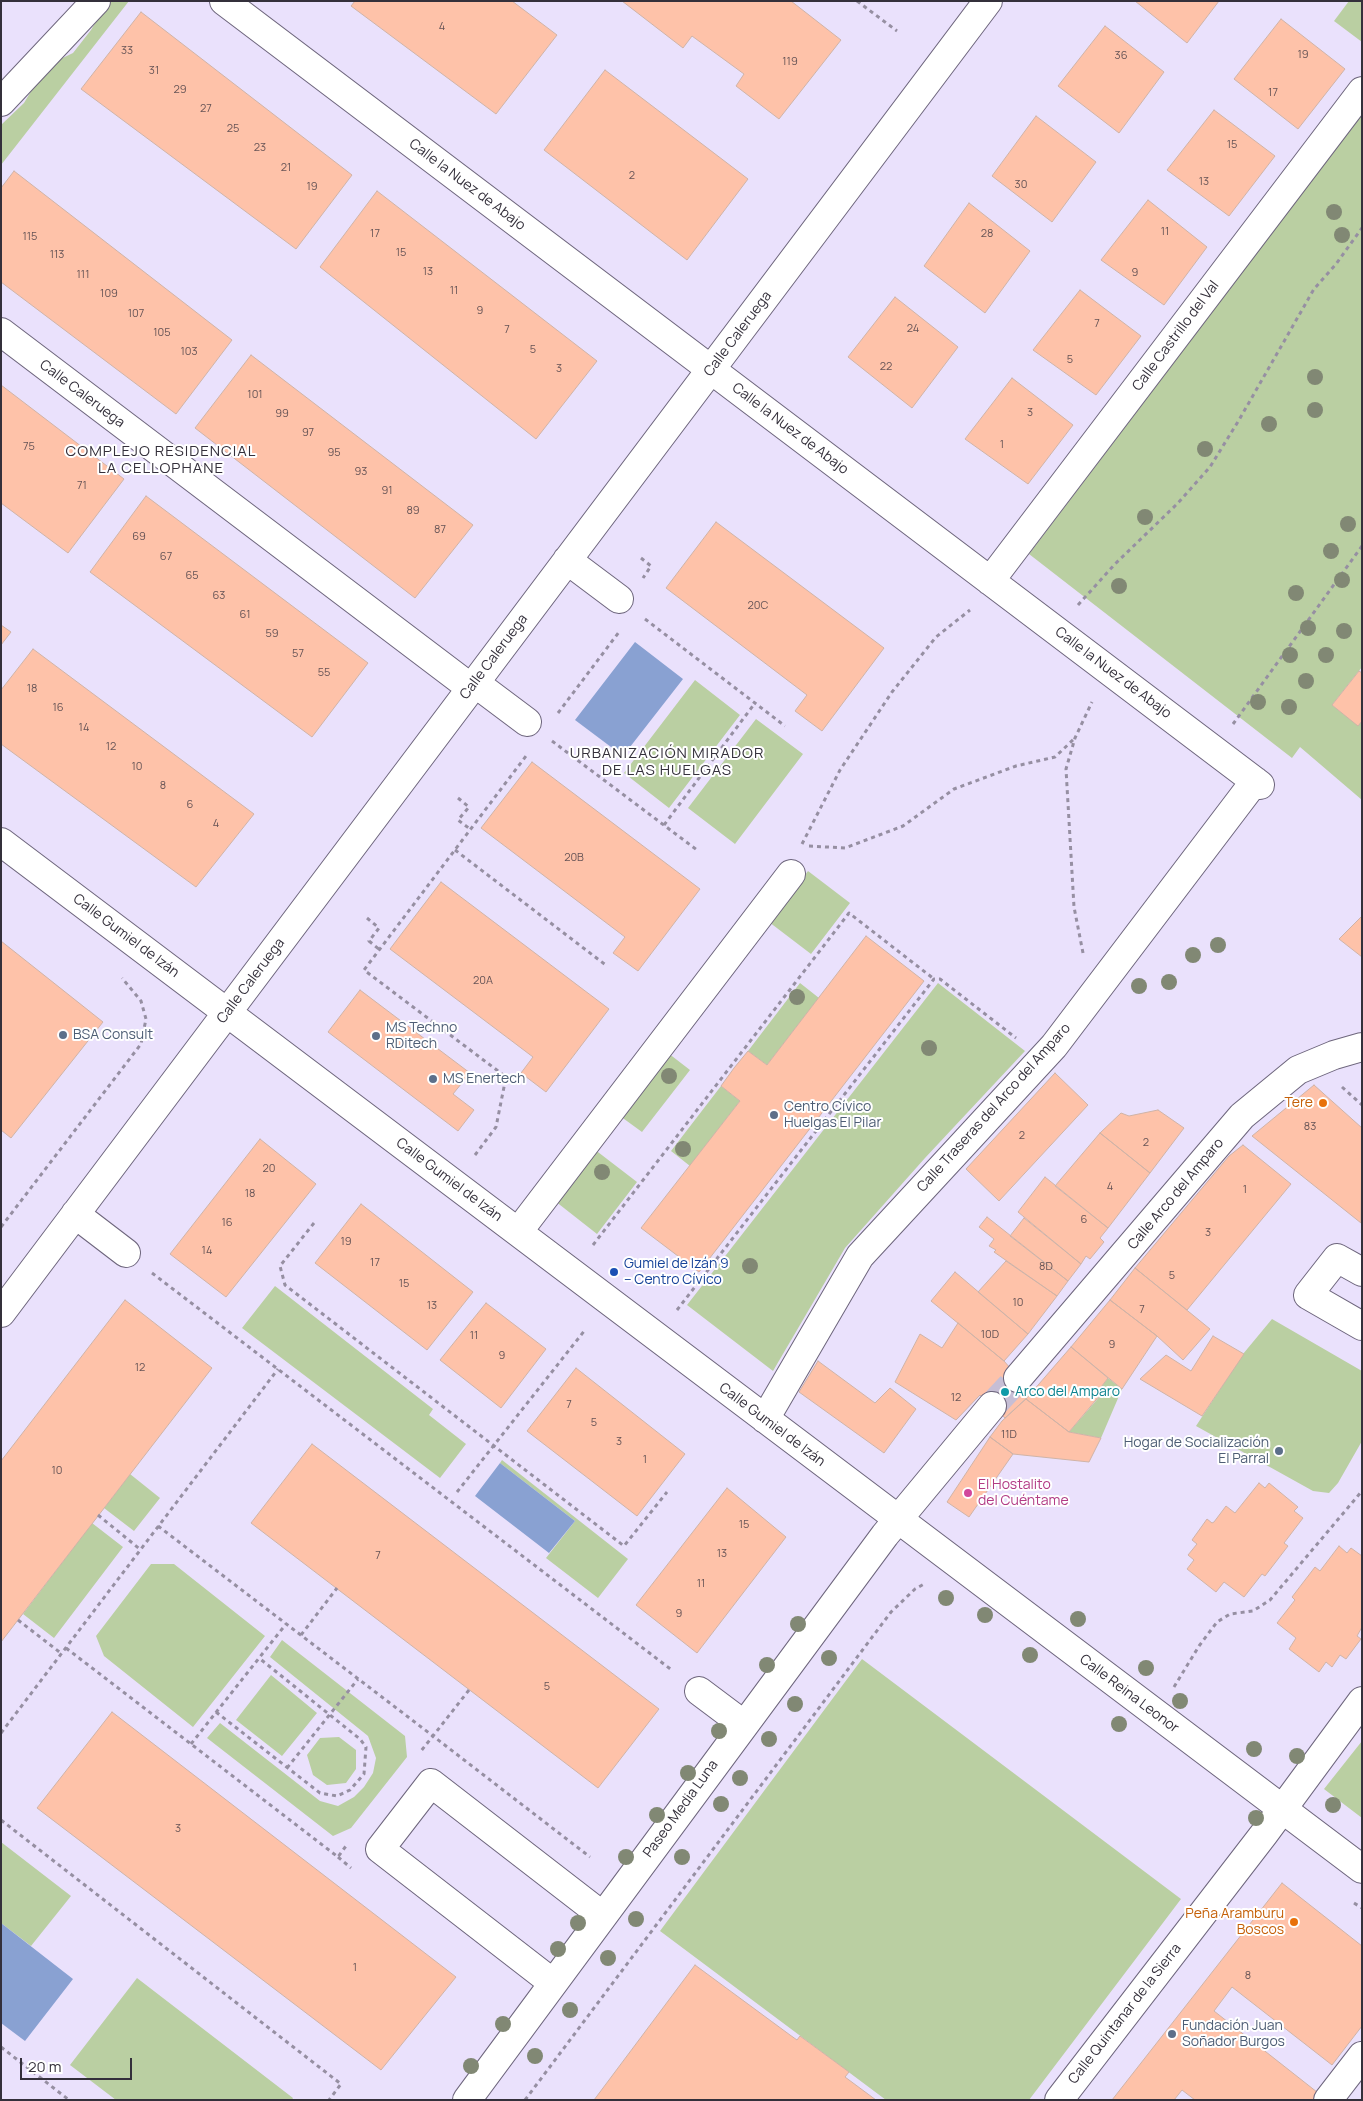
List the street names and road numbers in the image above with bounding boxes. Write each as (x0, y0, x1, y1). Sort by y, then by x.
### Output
street label: Calle la Nuez de Abajo (405, 136, 529, 234)
street label: Calle Castrillo del Val (1129, 278, 1223, 394)
street label: Calle Caleruega (701, 288, 775, 380)
street label: Calle Caleruega (36, 357, 128, 431)
street label: Calle la Nuez de Abajo (728, 380, 852, 478)
street label: Calle Caleruega (457, 611, 531, 703)
street label: Calle la Nuez de Abajo (1051, 624, 1175, 722)
street label: Calle Gumiel de Izán (70, 891, 182, 981)
street label: Calle Caleruega (214, 935, 288, 1027)
street label: Calle Traseras del Arco del Amparo (914, 1020, 1074, 1196)
street label: Calle Gumiel de Izán (393, 1135, 505, 1225)
street label: Calle Arco del Amparo (1124, 1135, 1228, 1253)
street label: Calle Gumiel de Izán (716, 1380, 828, 1470)
street label: Calle Reina Leonor (1076, 1651, 1182, 1737)
street label: Paseo Media Luna (640, 1757, 722, 1861)
street label: Calle Quintanar de la Sierra (1065, 1940, 1185, 2088)

